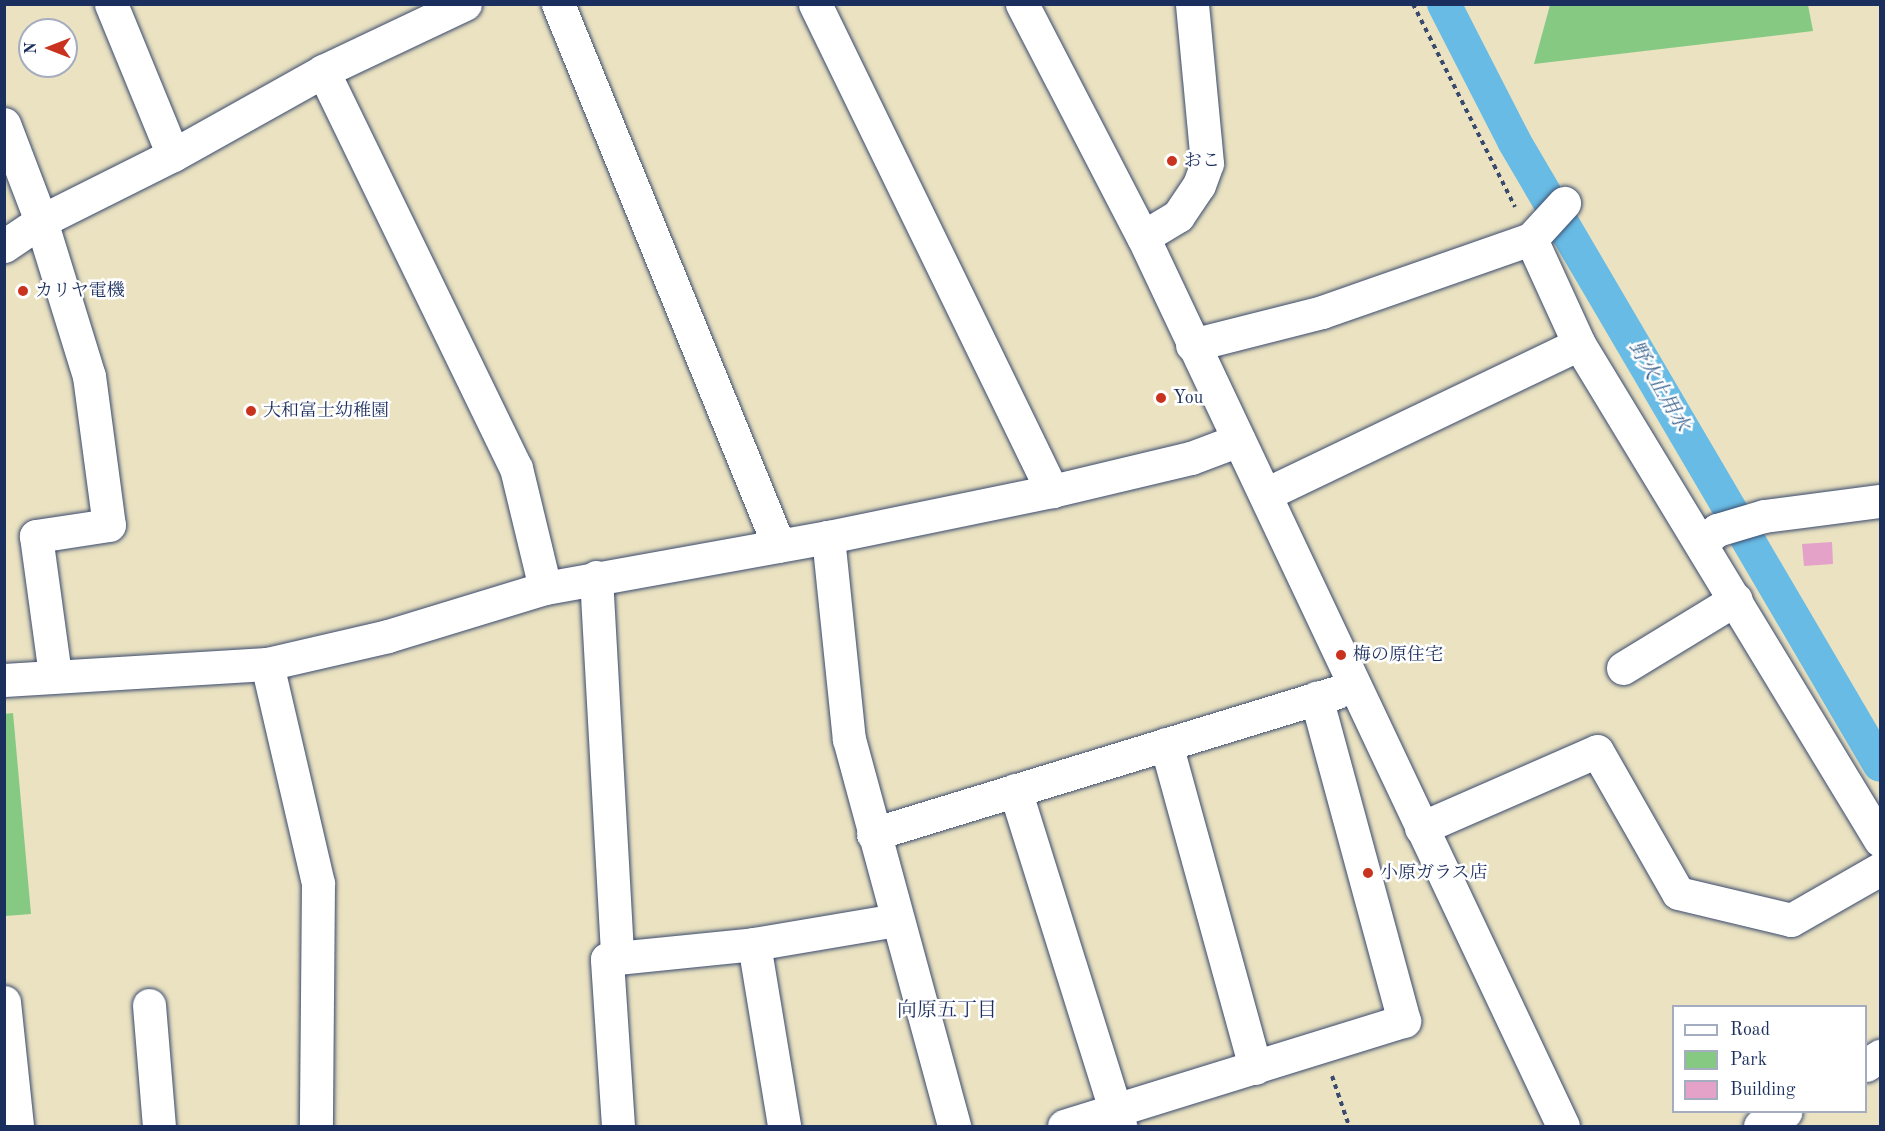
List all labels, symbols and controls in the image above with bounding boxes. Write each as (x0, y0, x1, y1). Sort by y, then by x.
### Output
north arrow (18, 18, 78, 78)
text: N (24, 42, 40, 54)
place label: おこ (1184, 150, 1220, 172)
marker: おこ (1165, 154, 1179, 168)
place label: カリヤ電機 (35, 280, 125, 302)
marker: カリヤ電機 (16, 284, 30, 298)
water label: 野火止用水 (1623, 338, 1693, 436)
place label: You (1173, 387, 1203, 409)
marker: You (1154, 391, 1168, 405)
place label: 大和富士幼稚園 (263, 400, 389, 422)
marker: 大和富士幼稚園 (244, 404, 258, 418)
place label: 梅の原住宅 (1353, 644, 1443, 666)
marker: 梅の原住宅 (1334, 648, 1348, 662)
place label: 小原ガラス店 (1380, 862, 1488, 884)
marker: 小原ガラス店 (1361, 866, 1375, 880)
district label: 向原五丁目 (897, 999, 997, 1023)
legend (1672, 1005, 1867, 1113)
text: Road (1730, 1021, 1770, 1039)
text: Park (1730, 1051, 1767, 1069)
text: Building (1730, 1081, 1795, 1099)

